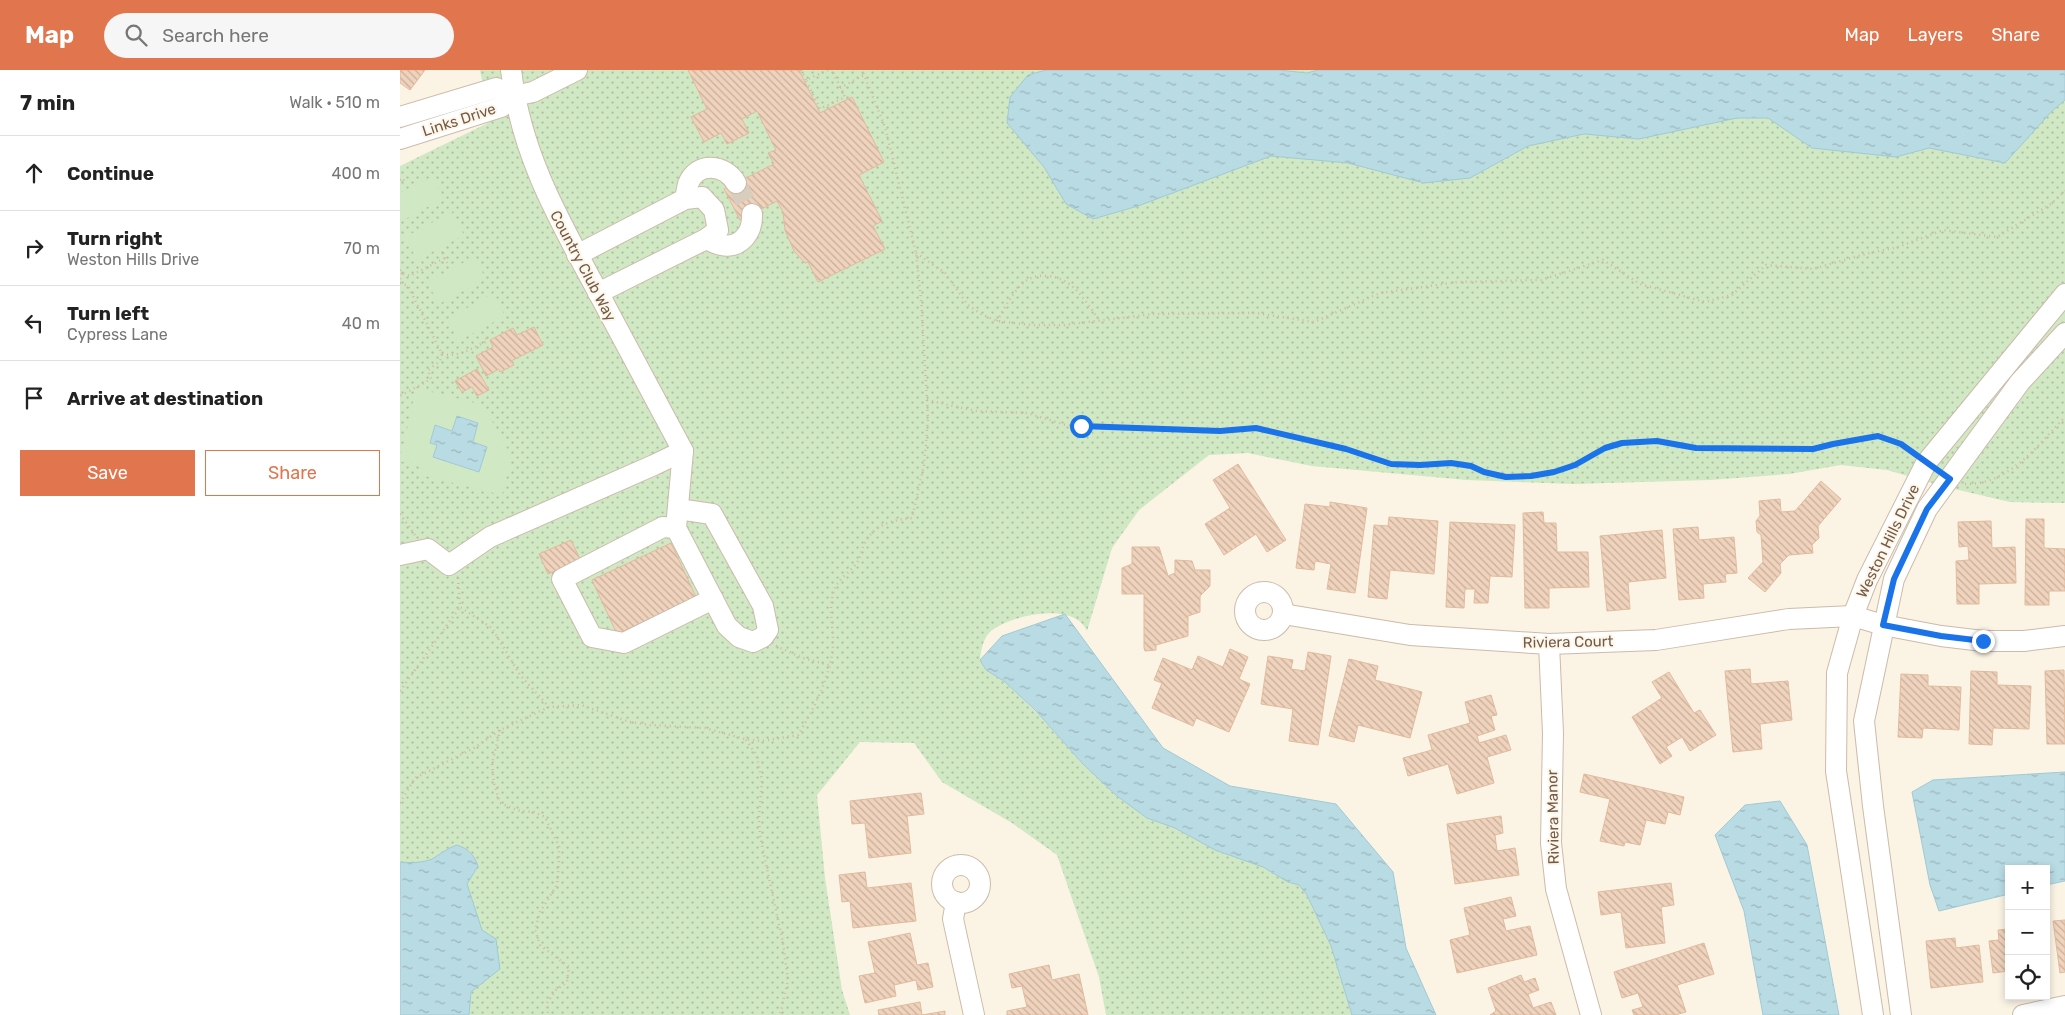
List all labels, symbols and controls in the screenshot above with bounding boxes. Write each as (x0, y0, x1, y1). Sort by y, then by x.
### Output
search box (104, 13, 454, 58)
text: Map (25, 21, 74, 49)
icon: search (122, 21, 150, 49)
text: Search here (162, 24, 269, 47)
text: Map (1845, 24, 1880, 46)
text: Layers (1908, 24, 1963, 46)
text: Share (1991, 24, 2040, 46)
text: 7 min (20, 90, 75, 115)
text: Walk · 510 m (289, 93, 380, 112)
street label: Links Drive (420, 100, 498, 140)
icon: ahead (20, 159, 48, 187)
text: Continue (67, 162, 154, 185)
text: 400 m (332, 164, 380, 183)
street label: Country Club Way (546, 208, 620, 324)
text: Turn right (67, 227, 162, 250)
icon: right (20, 234, 48, 262)
text: 70 m (343, 239, 380, 258)
text: Weston Hills Drive (67, 250, 199, 269)
text: Turn left (67, 302, 149, 325)
icon: left (20, 309, 48, 337)
text: 40 m (342, 314, 380, 333)
text: Cypress Lane (67, 325, 168, 344)
icon: arrive (20, 384, 48, 412)
text: Arrive at destination (67, 387, 263, 410)
route start (1070, 415, 1093, 438)
button: Save (20, 450, 195, 496)
button: Share (205, 450, 380, 496)
street label: Weston Hills Drive (1853, 481, 1923, 601)
route end (1972, 630, 1995, 653)
street label: Riviera Court (1523, 632, 1614, 652)
street label: Riviera Manor (1543, 769, 1563, 865)
map controls (2005, 865, 2050, 1000)
button: + (2005, 865, 2050, 910)
button: − (2005, 910, 2050, 955)
button: locate (2005, 955, 2050, 1000)

